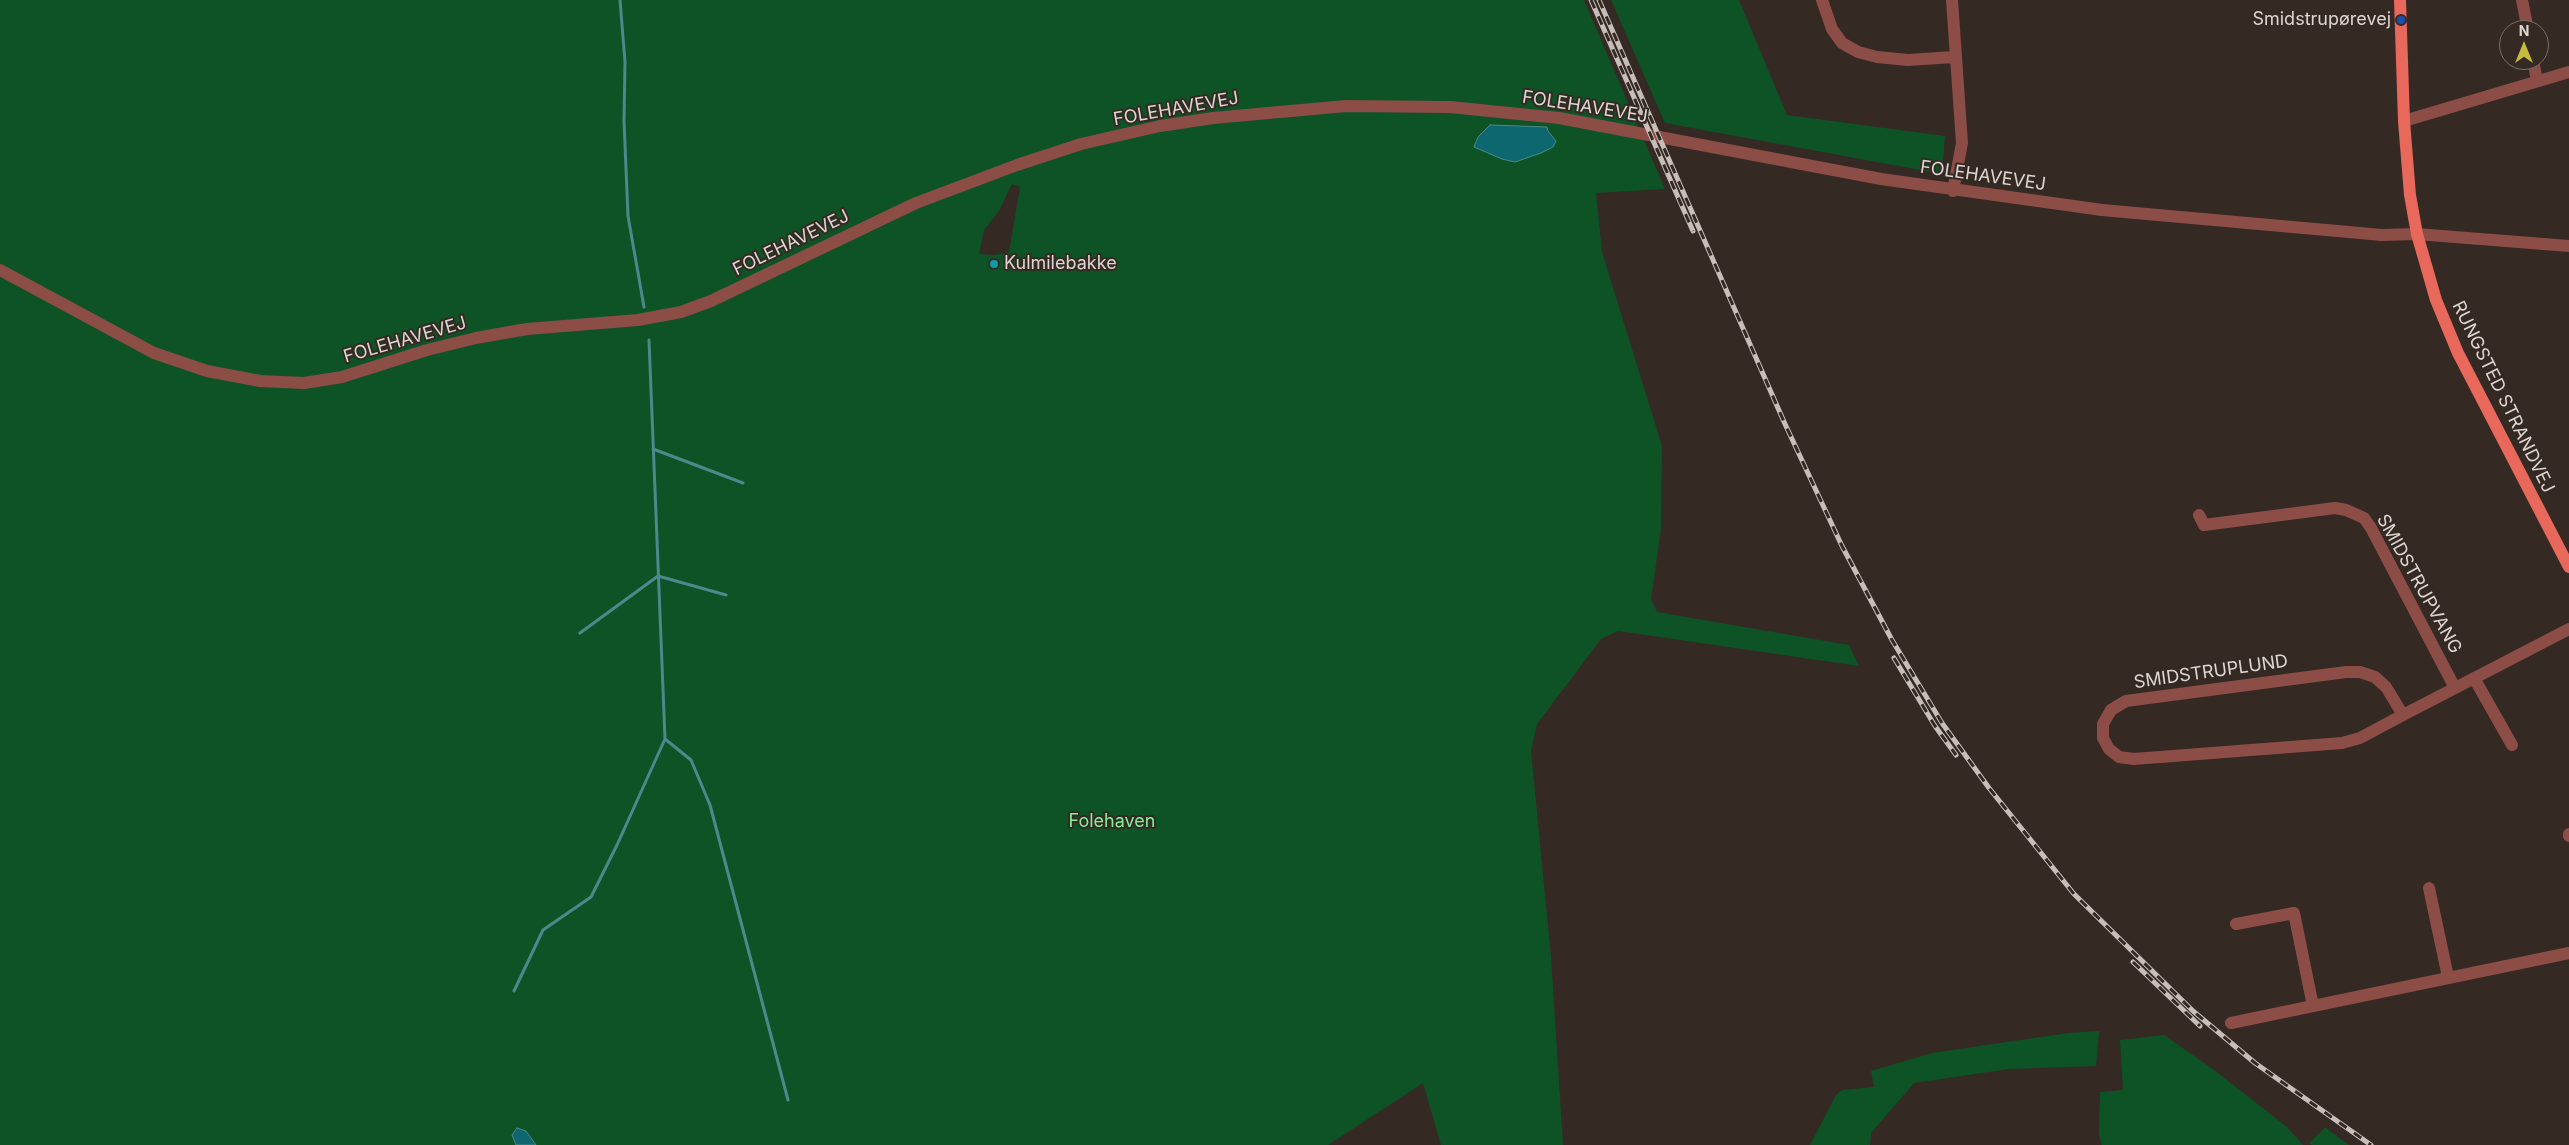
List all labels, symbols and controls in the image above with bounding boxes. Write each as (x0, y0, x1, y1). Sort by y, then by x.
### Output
place label: Smidstrupørevej (2252, 9, 2391, 31)
marker: Smidstrupørevej (2395, 14, 2407, 26)
north arrow (2499, 20, 2549, 70)
text: N (2519, 22, 2529, 39)
street label: FOLEHAVEVEJ (1521, 86, 1649, 128)
street label: FOLEHAVEVEJ (1112, 87, 1240, 131)
street label: FOLEHAVEVEJ (1919, 156, 2047, 196)
street label: FOLEHAVEVEJ (729, 206, 853, 280)
place label: Kulmilebakke (1004, 253, 1117, 275)
marker: Kulmilebakke (988, 258, 1000, 270)
street label: RUNGSTED STRANDVEJ (2447, 298, 2559, 496)
street label: FOLEHAVEVEJ (341, 312, 469, 368)
street label: SMIDSTRUPVANG (2372, 511, 2466, 657)
street label: SMIDSTRUPLUND (2133, 650, 2289, 694)
park label: Folehaven (1069, 811, 1155, 833)

